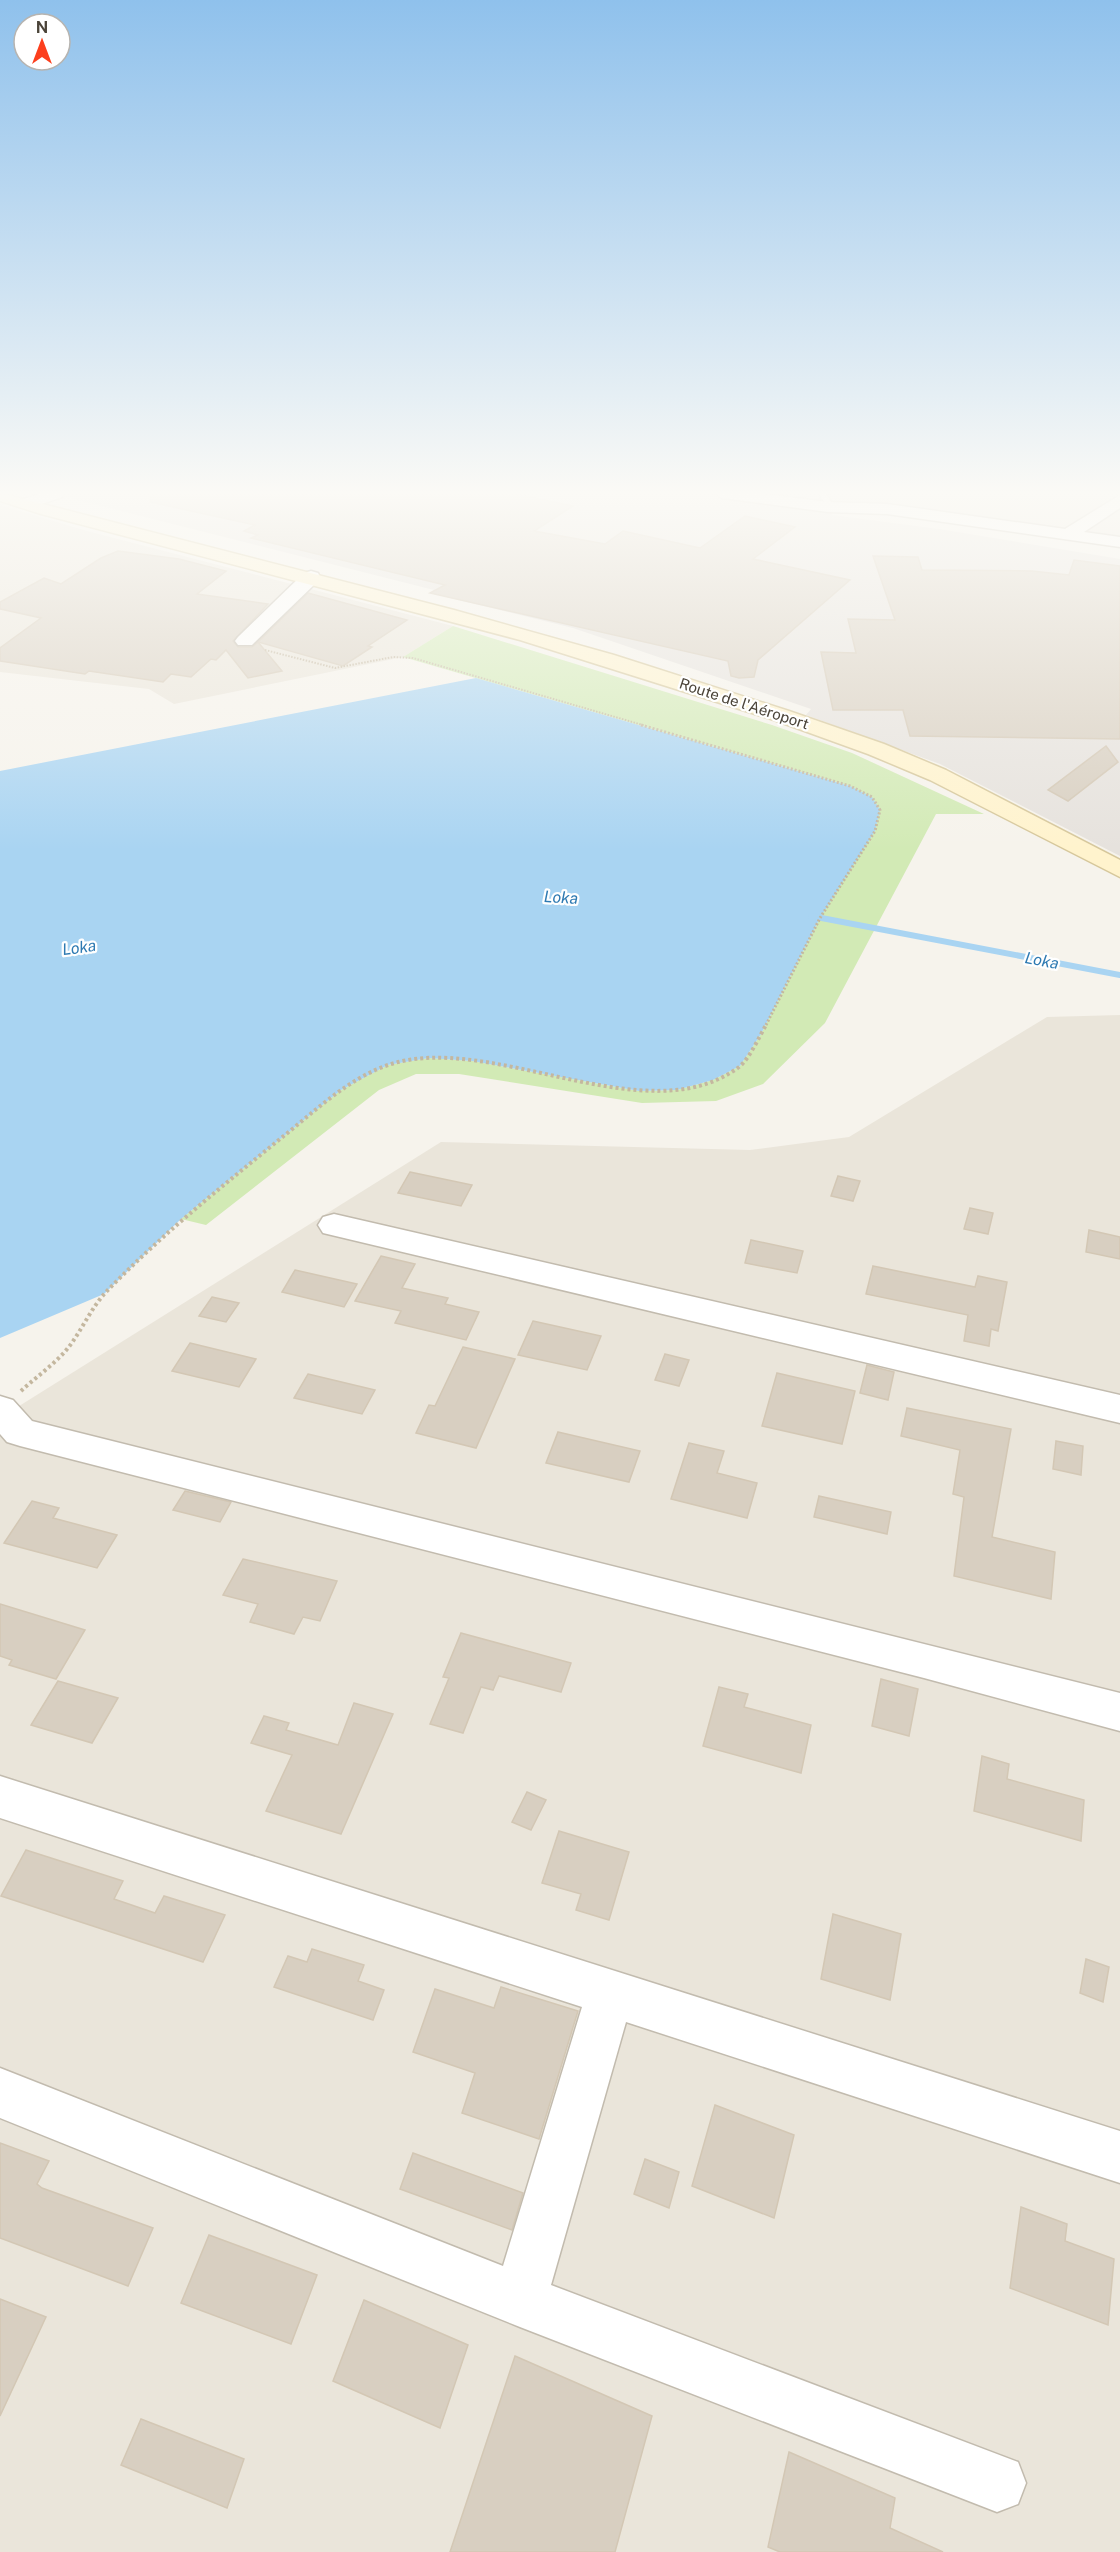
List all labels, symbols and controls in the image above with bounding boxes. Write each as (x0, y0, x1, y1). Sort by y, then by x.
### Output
north arrow (12, 12, 72, 72)
text: N (36, 18, 48, 37)
street label: Route de l'Aéroport (677, 675, 811, 733)
water label: Loka (543, 887, 579, 908)
water label: Loka (61, 936, 97, 959)
water label: Loka (1023, 948, 1061, 973)

